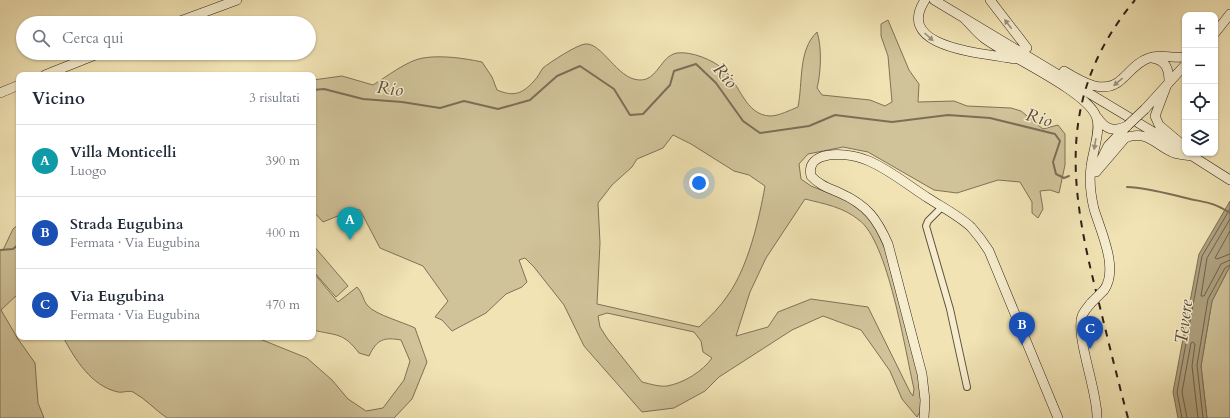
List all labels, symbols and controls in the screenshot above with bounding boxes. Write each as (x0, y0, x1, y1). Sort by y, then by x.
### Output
map controls (1182, 12, 1218, 156)
button: + (1182, 12, 1218, 48)
search box (16, 16, 316, 60)
one-way arrow (1005, 19, 1013, 29)
icon: search (30, 27, 52, 49)
text: Cerca qui (62, 28, 124, 48)
one-way arrow (924, 32, 934, 42)
button: − (1182, 48, 1218, 84)
water label: Rio (707, 58, 743, 94)
water label: Rio (375, 75, 405, 103)
one-way arrow (1113, 78, 1124, 87)
button: locate (1182, 84, 1218, 120)
text: Vicino (32, 87, 85, 110)
text: 3 risultati (249, 89, 300, 107)
water label: Rio (1023, 102, 1055, 134)
button: layers (1182, 120, 1218, 156)
one-way arrow (1092, 138, 1098, 150)
text: Villa Monticelli (70, 142, 177, 162)
text: A (40, 152, 50, 170)
text: 390 m (266, 152, 300, 170)
text: Luogo (70, 162, 106, 180)
your location (689, 173, 709, 193)
pin: A (337, 207, 363, 240)
text: Strada Eugubina (70, 214, 183, 234)
text: B (40, 224, 50, 242)
text: 400 m (266, 224, 300, 242)
text: Fermata · Via Eugubina (70, 234, 200, 252)
text: Via Eugubina (70, 286, 164, 306)
text: C (40, 296, 50, 314)
text: 470 m (266, 296, 300, 314)
water label: Tevere (1169, 297, 1199, 346)
text: Fermata · Via Eugubina (70, 306, 200, 324)
pin: B (1009, 312, 1035, 345)
pin: C (1077, 316, 1103, 349)

